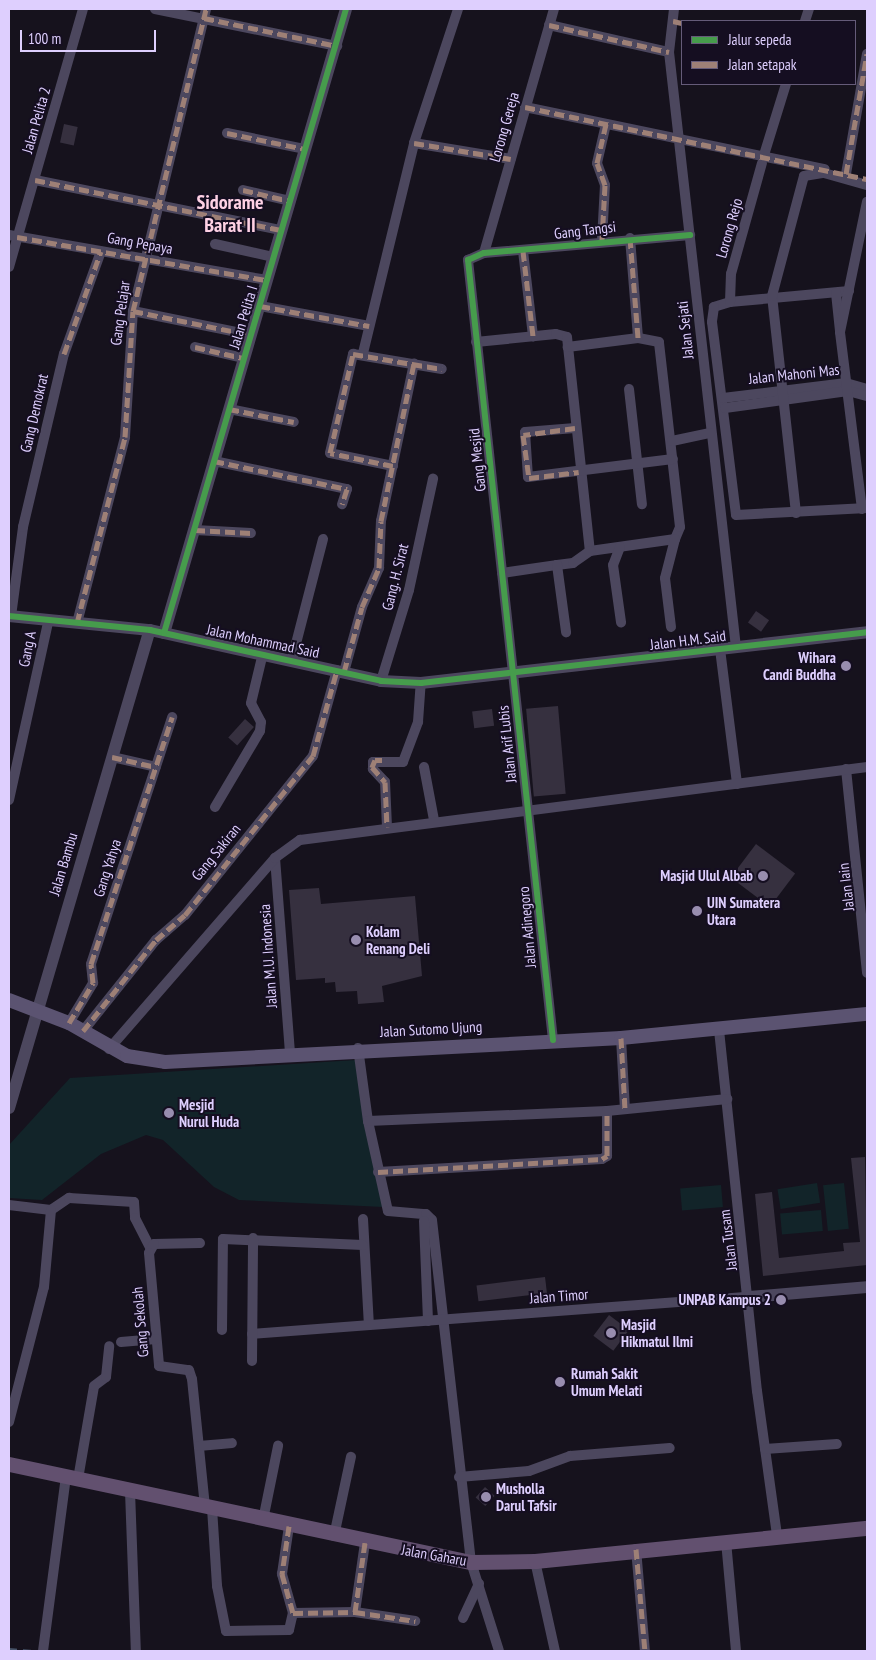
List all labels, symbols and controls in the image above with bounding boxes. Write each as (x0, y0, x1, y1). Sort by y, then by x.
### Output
scale bar (22, 20, 159, 52)
legend (681, 20, 856, 85)
text: 100 m (28, 29, 61, 48)
text: Jalur sepeda (728, 30, 791, 49)
text: Jalan setapak (728, 55, 797, 74)
street label: Jalan Pelita 2 (18, 85, 54, 155)
street label: Lorong Gereja (485, 90, 523, 164)
district label: Sidorame Barat II (196, 191, 264, 238)
street label: Lorong Rejo (712, 196, 746, 260)
street label: Gang Tangsi (553, 217, 617, 243)
street label: Gang Pepaya (106, 228, 174, 258)
street label: Gang Pelajar (107, 280, 133, 346)
street label: Jalan Pelita I (225, 283, 261, 351)
street label: Jalan Sejati (673, 300, 697, 360)
street label: Jalan Mahoni Mas (748, 360, 840, 388)
street label: Gang Demokrat (16, 372, 52, 454)
street label: Gang Mesjid (465, 428, 489, 492)
street label: Gang. H. Sirat (378, 541, 412, 613)
street label: Jalan Mohammad Said (205, 620, 321, 662)
street label: Jalan H.M. Said (649, 626, 727, 654)
street label: Gang A (15, 629, 39, 669)
place label: Wihara Candi Buddha (763, 648, 836, 683)
marker: Wihara Candi Buddha (840, 660, 852, 672)
street label: Jalan Arif Lubis (494, 704, 520, 784)
street label: Gang Sakiran (188, 820, 244, 884)
street label: Jalan Bambu (45, 830, 81, 898)
street label: Gang Yahya (89, 837, 125, 899)
street label: Jalan Iain (834, 862, 858, 912)
place label: Masjid Ulul Albab (660, 867, 753, 885)
marker: Masjid Ulul Albab (757, 870, 769, 882)
street label: Jalan Adinegoro (514, 885, 540, 969)
place label: UIN Sumatera Utara (707, 893, 780, 928)
street label: Jalan M.U. Indonesia (255, 903, 281, 1009)
marker: UIN Sumatera Utara (691, 905, 703, 917)
place label: Kolam Renang Deli (366, 922, 430, 957)
marker: Kolam Renang Deli (350, 934, 362, 946)
street label: Jalan Sutomo Ujung (379, 1017, 483, 1041)
place label: Mesjid Nurul Huda (179, 1095, 239, 1130)
marker: Mesjid Nurul Huda (163, 1107, 175, 1119)
street label: Jalan Tusam (715, 1208, 741, 1272)
street label: Jalan Timor (529, 1285, 589, 1307)
street label: Gang Sekolah (128, 1286, 152, 1358)
place label: UNPAB Kampus 2 (678, 1291, 771, 1309)
marker: UNPAB Kampus 2 (775, 1294, 787, 1306)
place label: Masjid Hikmatul Ilmi (621, 1315, 693, 1350)
marker: Masjid Hikmatul Ilmi (605, 1327, 617, 1339)
place label: Rumah Sakit Umum Melati (571, 1364, 642, 1399)
marker: Rumah Sakit Umum Melati (553, 1375, 567, 1389)
place label: Musholla Darul Tafsir (496, 1479, 557, 1514)
marker: Musholla Darul Tafsir (480, 1491, 492, 1503)
street label: Jalan Gaharu (400, 1540, 468, 1570)

